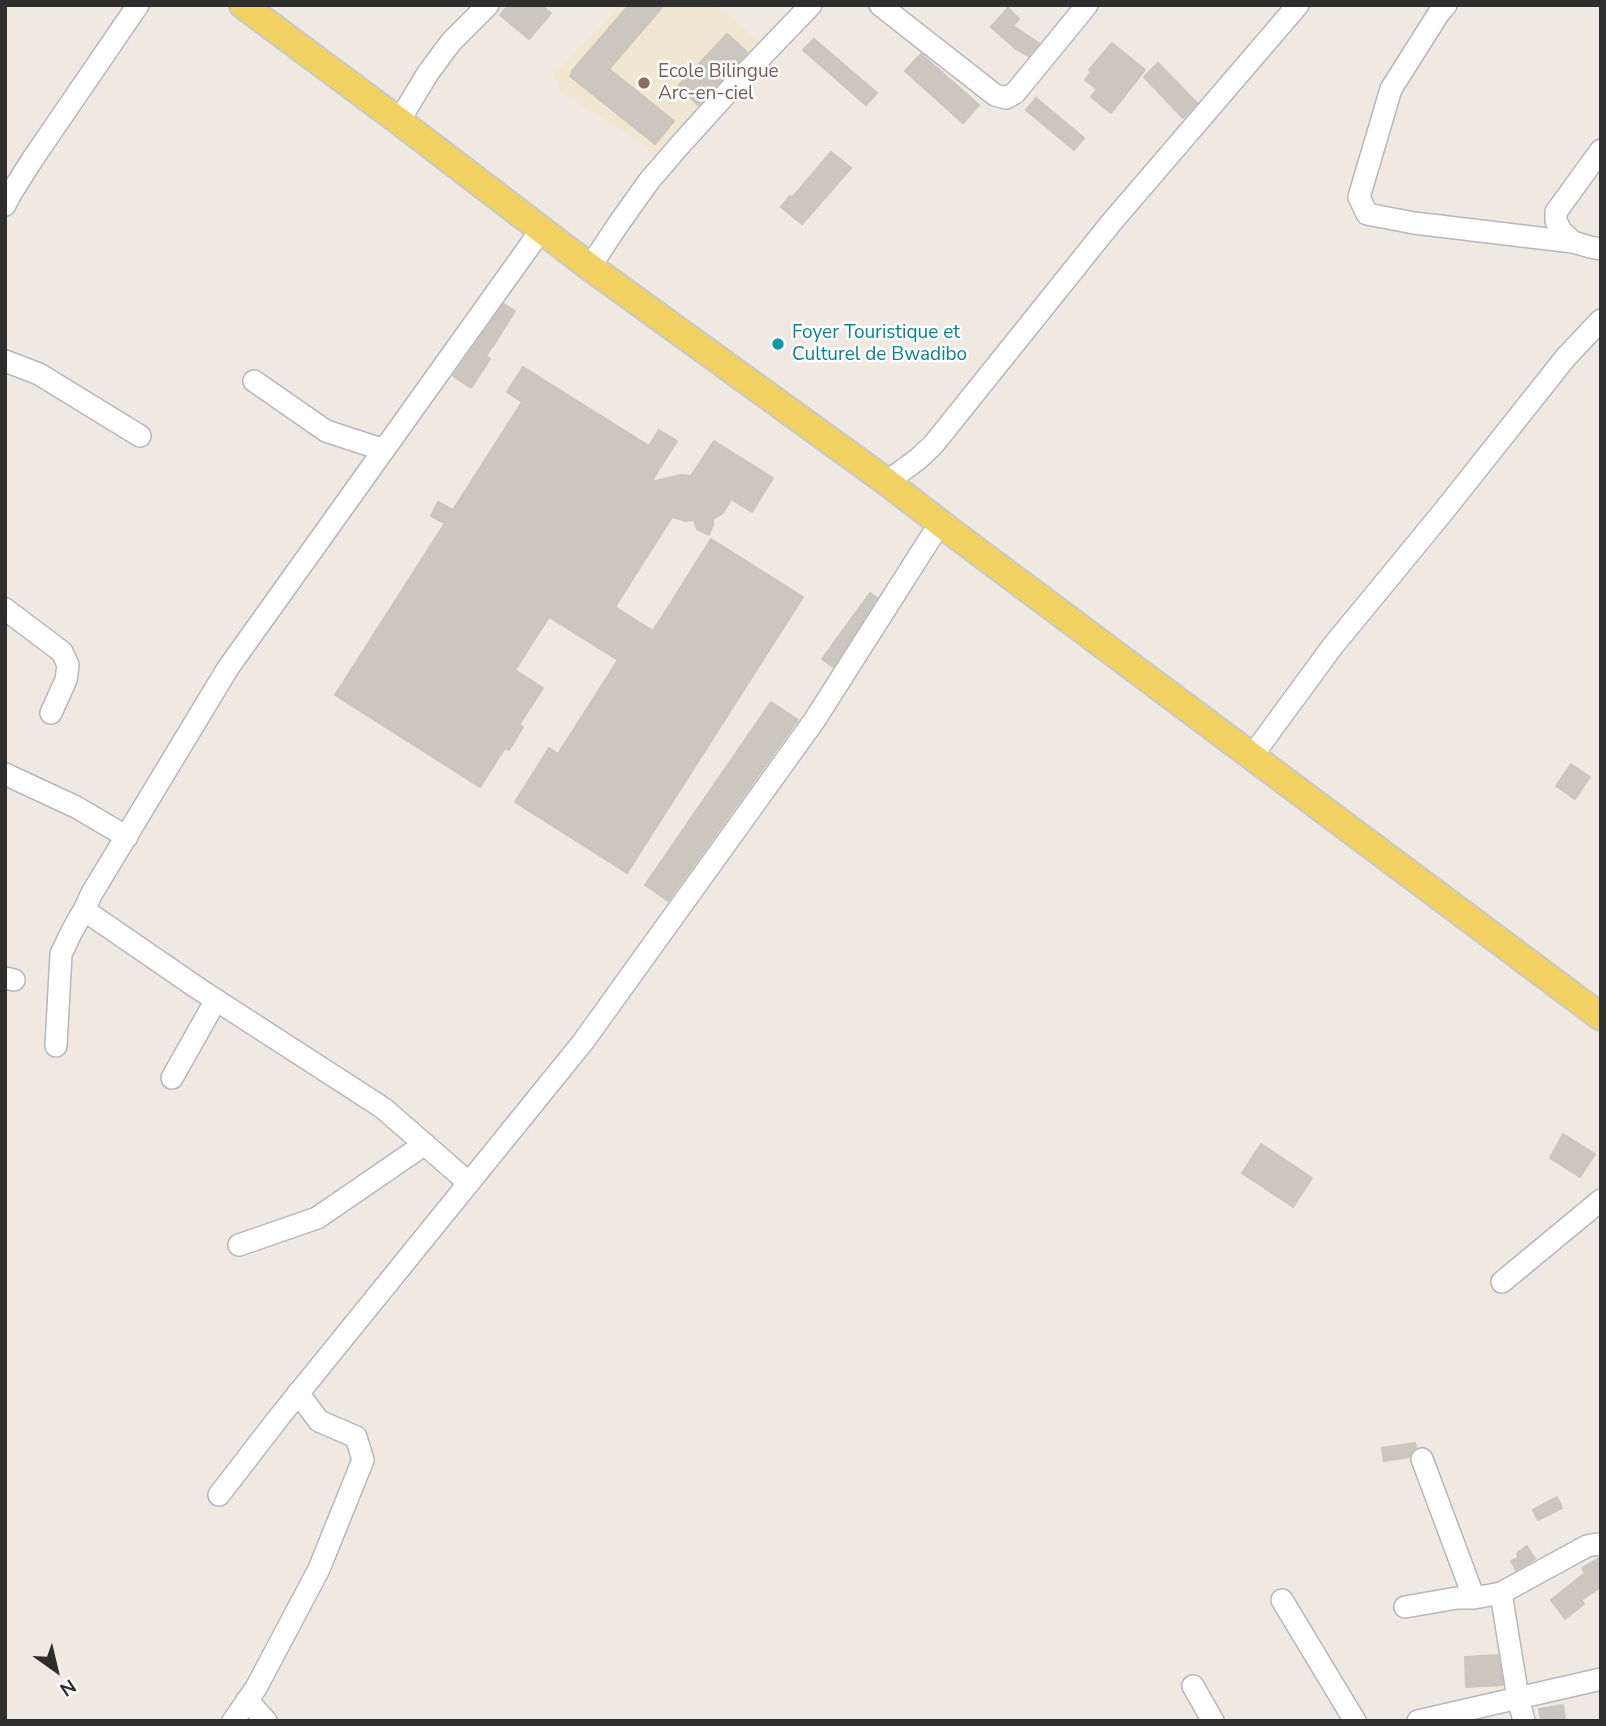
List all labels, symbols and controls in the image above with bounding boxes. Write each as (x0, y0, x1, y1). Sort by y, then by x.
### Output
place label: Ecole Bilingue Arc-en-ciel (658, 61, 779, 105)
marker: Ecole Bilingue Arc-en-ciel (636, 75, 652, 91)
place label: Foyer Touristique et Culturel de Bwadibo (792, 322, 967, 366)
marker: Foyer Touristique et Culturel de Bwadibo (770, 336, 786, 352)
north arrow (21, 1635, 91, 1705)
text: N (55, 1673, 81, 1702)

